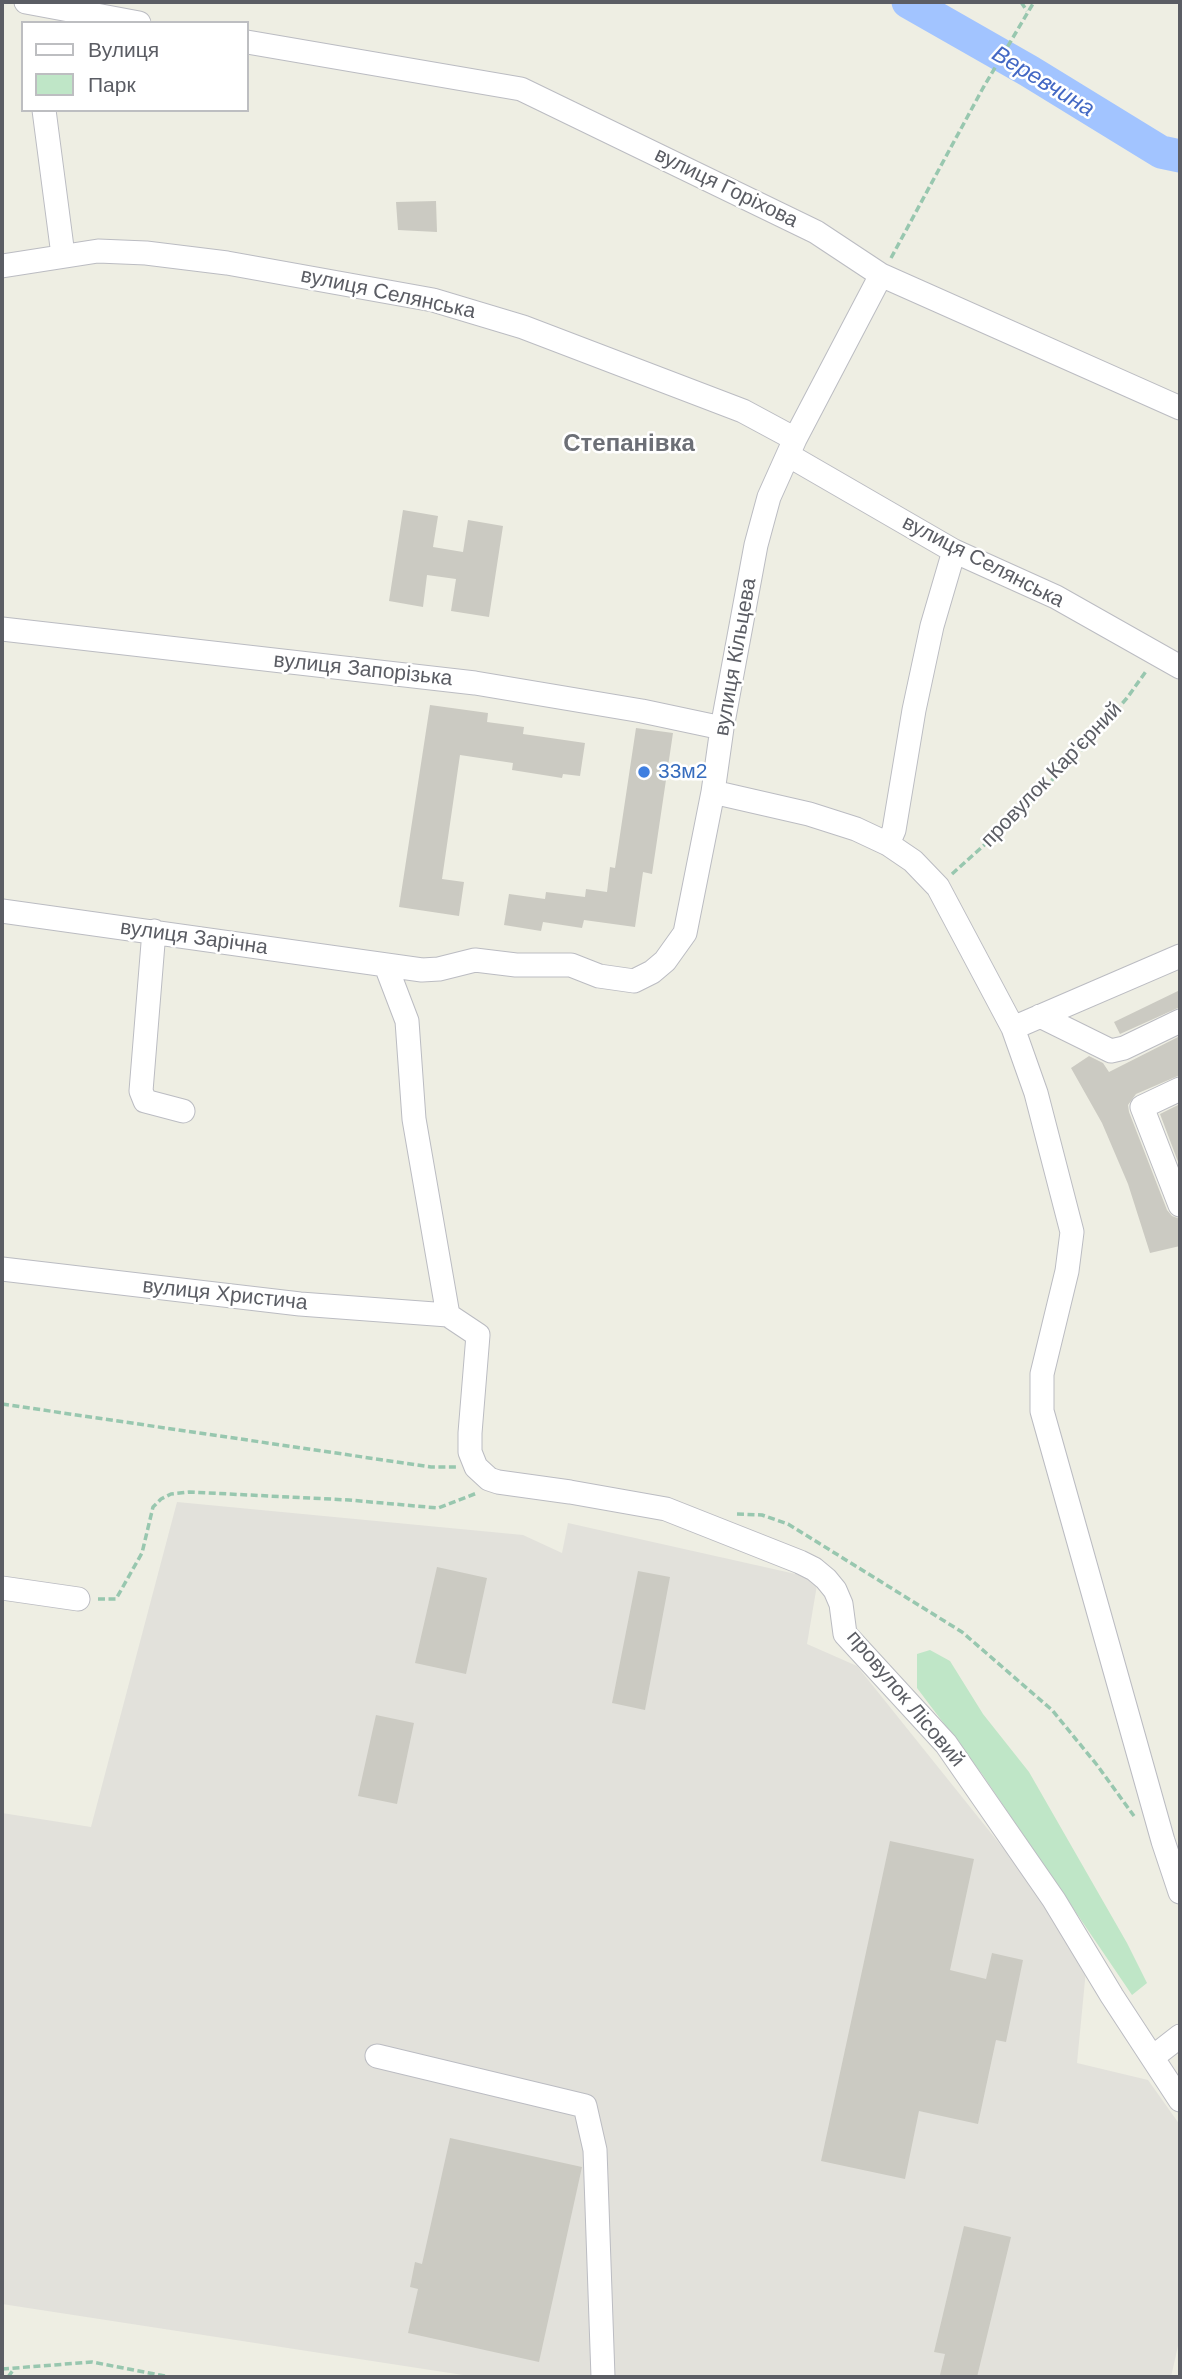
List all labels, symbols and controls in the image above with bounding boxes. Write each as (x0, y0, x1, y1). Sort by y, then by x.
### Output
legend (21, 21, 248, 112)
text: Вулиця (88, 38, 159, 61)
water label: Веревчина (987, 41, 1099, 123)
text: Парк (88, 73, 136, 96)
street label: вулиця Горіхова (650, 142, 802, 234)
street label: вулиця Селянська (298, 263, 478, 325)
district label: Степанівка (563, 430, 695, 458)
street label: вулиця Селянська (898, 510, 1068, 614)
street label: вулиця Кільцева (710, 576, 762, 738)
street label: вулиця Запорізька (272, 648, 454, 692)
street label: провулок Кар'єрний (976, 697, 1128, 853)
place label: 33м2 (658, 759, 707, 785)
marker: 33м2 (636, 764, 652, 780)
street label: вулиця Зарічна (119, 915, 269, 961)
street label: вулиця Христича (141, 1274, 309, 1316)
street label: провулок Лісовий (841, 1626, 969, 1772)

